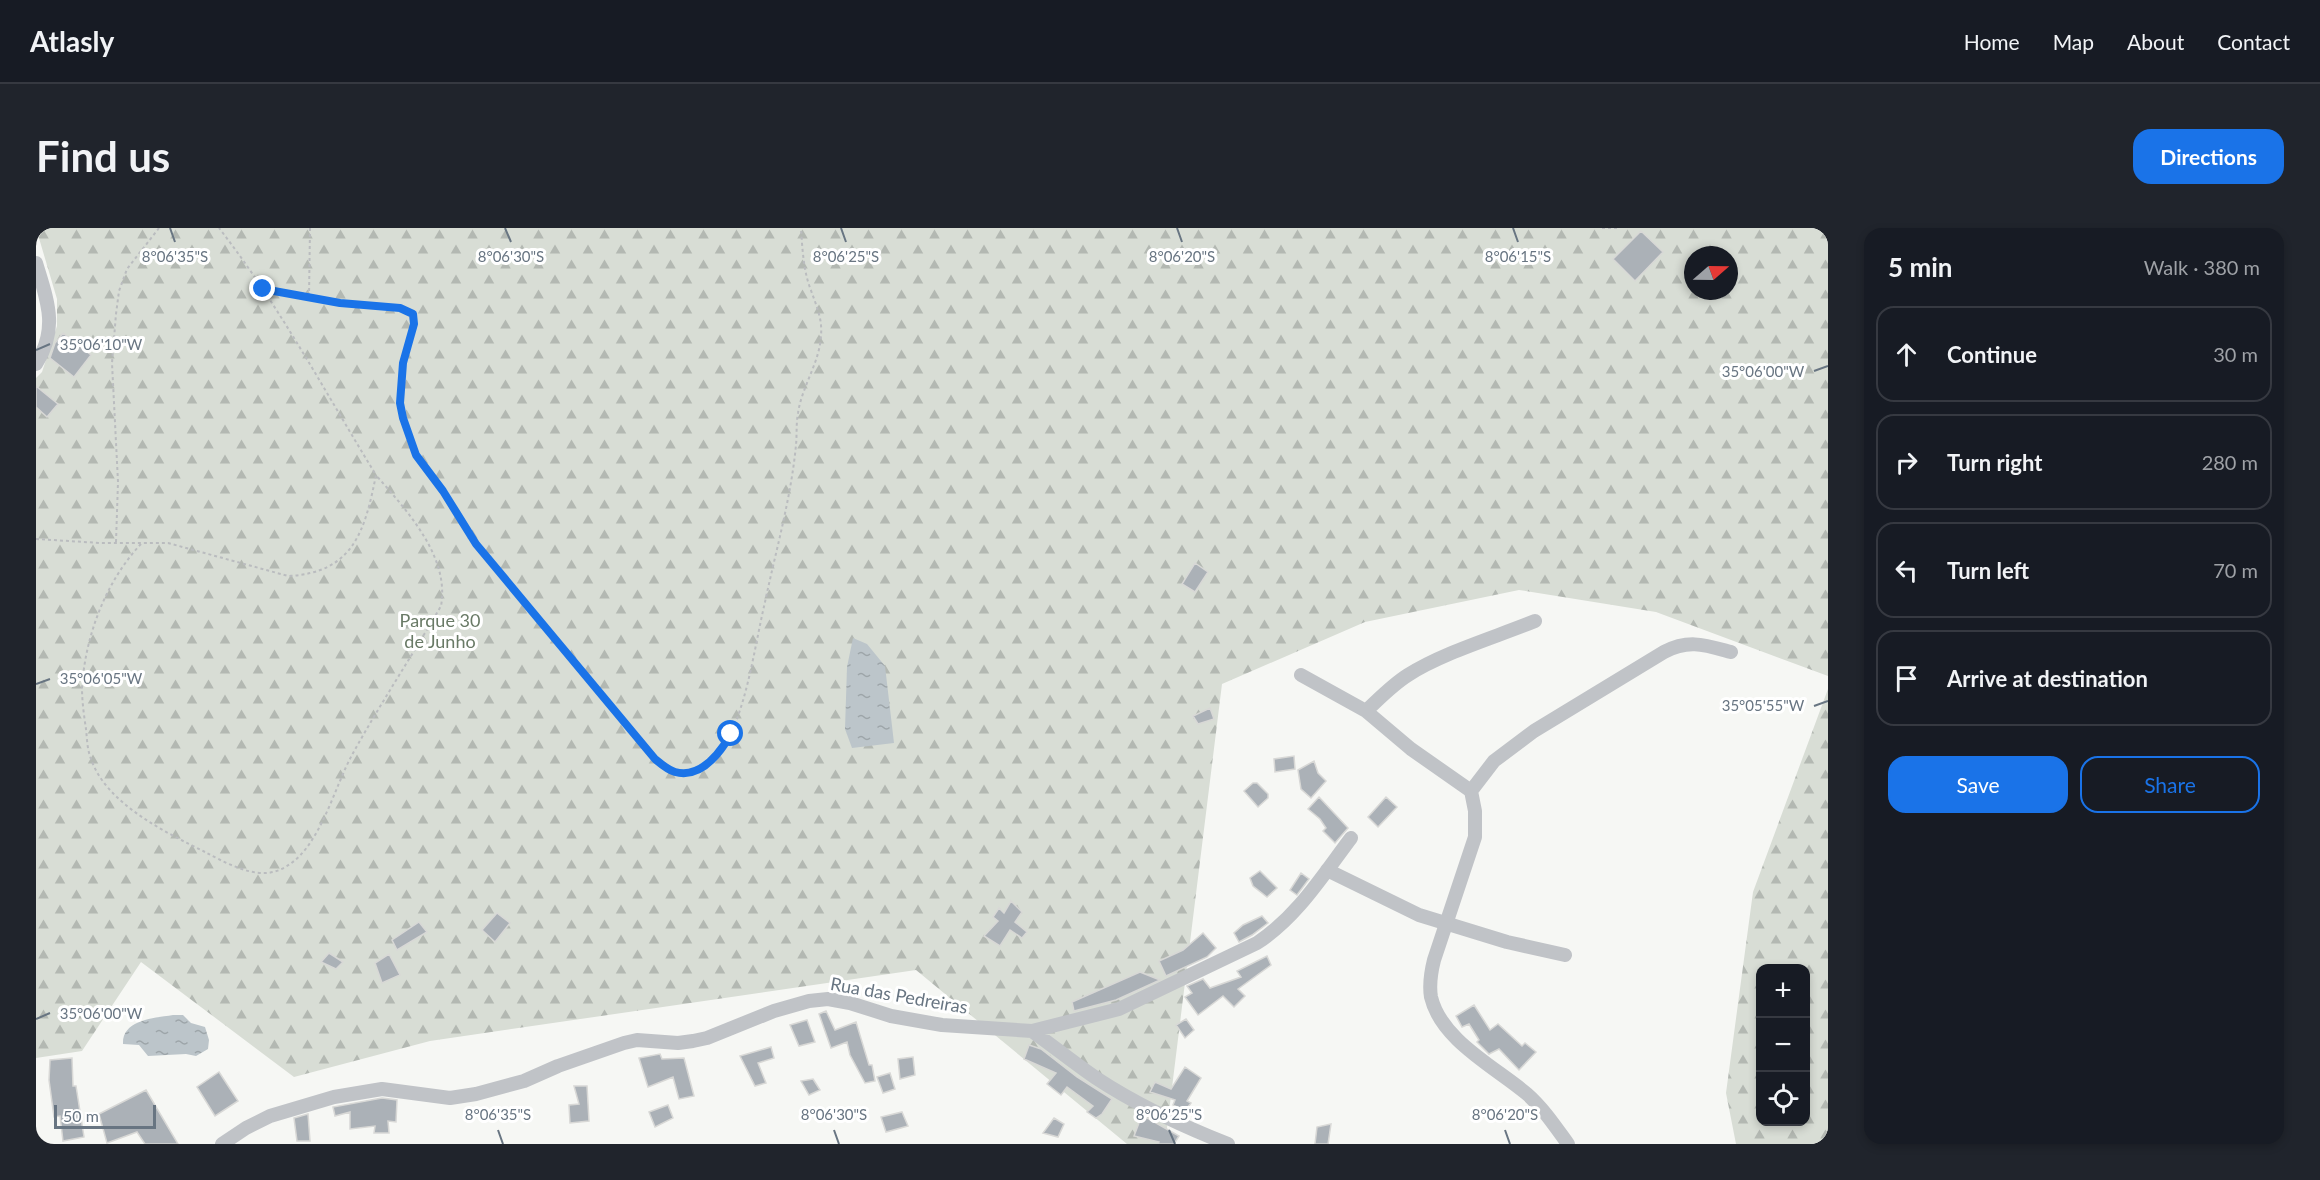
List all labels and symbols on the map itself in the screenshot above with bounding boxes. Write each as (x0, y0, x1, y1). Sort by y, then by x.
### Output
north arrow (1684, 246, 1738, 300)
text: 8°06'35"S (142, 247, 208, 265)
text: 8°06'30"S (478, 247, 544, 265)
text: 8°06'25"S (813, 247, 879, 265)
text: 8°06'20"S (1149, 247, 1215, 265)
text: 8°06'15"S (1485, 247, 1551, 265)
route end (249, 275, 275, 301)
text: 35°06'10"W (60, 335, 143, 353)
text: 35°06'00"W (1722, 362, 1805, 380)
park label: Parque 30 de Junho (400, 609, 480, 652)
text: 35°06'05"W (60, 669, 143, 687)
text: 35°05'55"W (1722, 696, 1805, 714)
route start (717, 720, 743, 746)
street label: Rua das Pedreiras (829, 972, 970, 1018)
text: 35°06'00"W (60, 1004, 143, 1022)
scale bar (54, 1102, 156, 1130)
text: 8°06'35"S (465, 1105, 531, 1123)
text: 8°06'30"S (801, 1105, 867, 1123)
text: 8°06'25"S (1136, 1105, 1202, 1123)
text: 8°06'20"S (1472, 1105, 1538, 1123)

